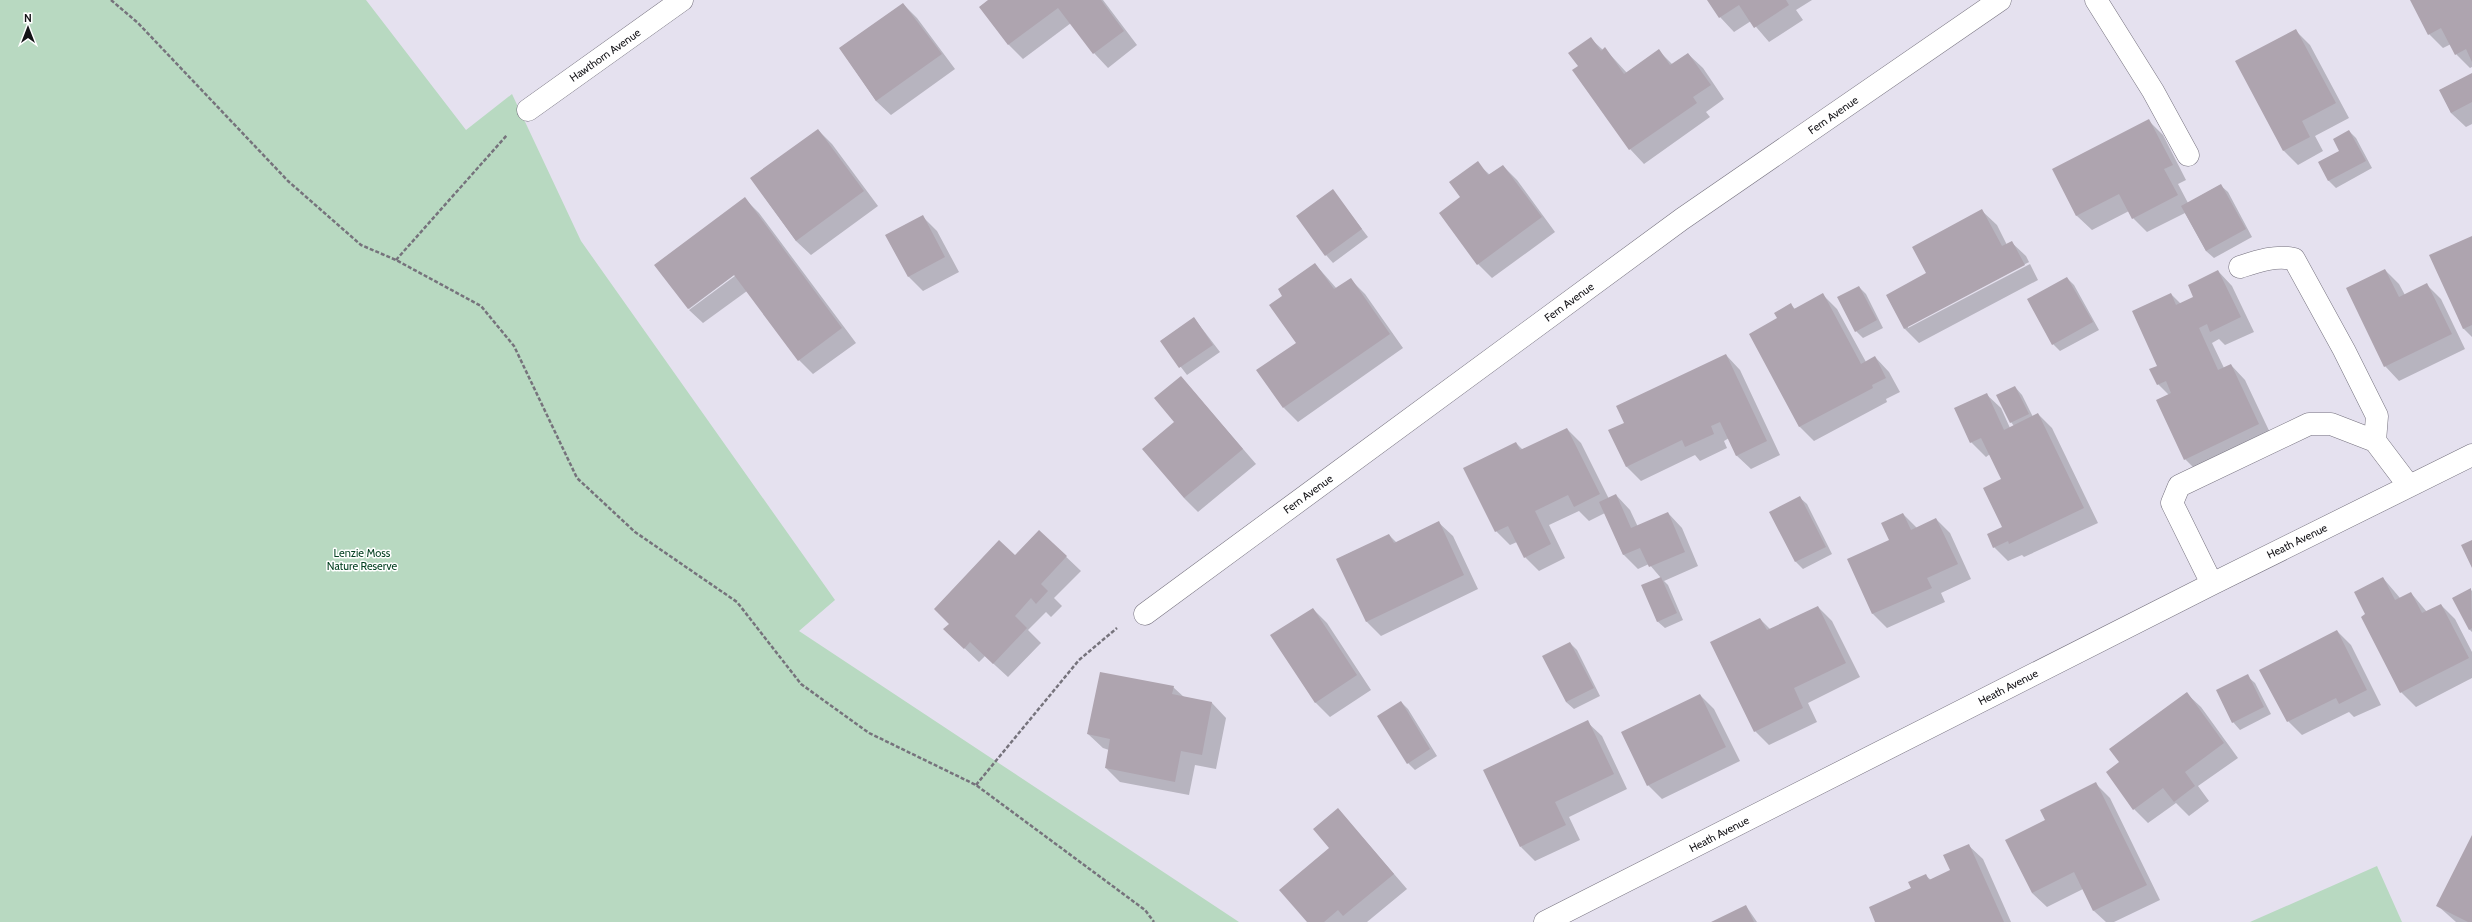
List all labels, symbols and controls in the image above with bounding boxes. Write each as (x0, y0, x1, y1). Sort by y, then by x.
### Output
north arrow (8, 8, 48, 48)
text: N (24, 11, 32, 25)
street label: Hawthorn Avenue (567, 25, 643, 85)
street label: Fern Avenue (1805, 92, 1861, 137)
street label: Fern Avenue (1541, 279, 1597, 325)
street label: Fern Avenue (1280, 471, 1336, 517)
street label: Heath Avenue (2265, 520, 2330, 562)
park label: Lenzie Moss Nature Reserve (327, 546, 398, 573)
street label: Heath Avenue (1976, 666, 2041, 708)
street label: Heath Avenue (1687, 813, 1752, 855)

